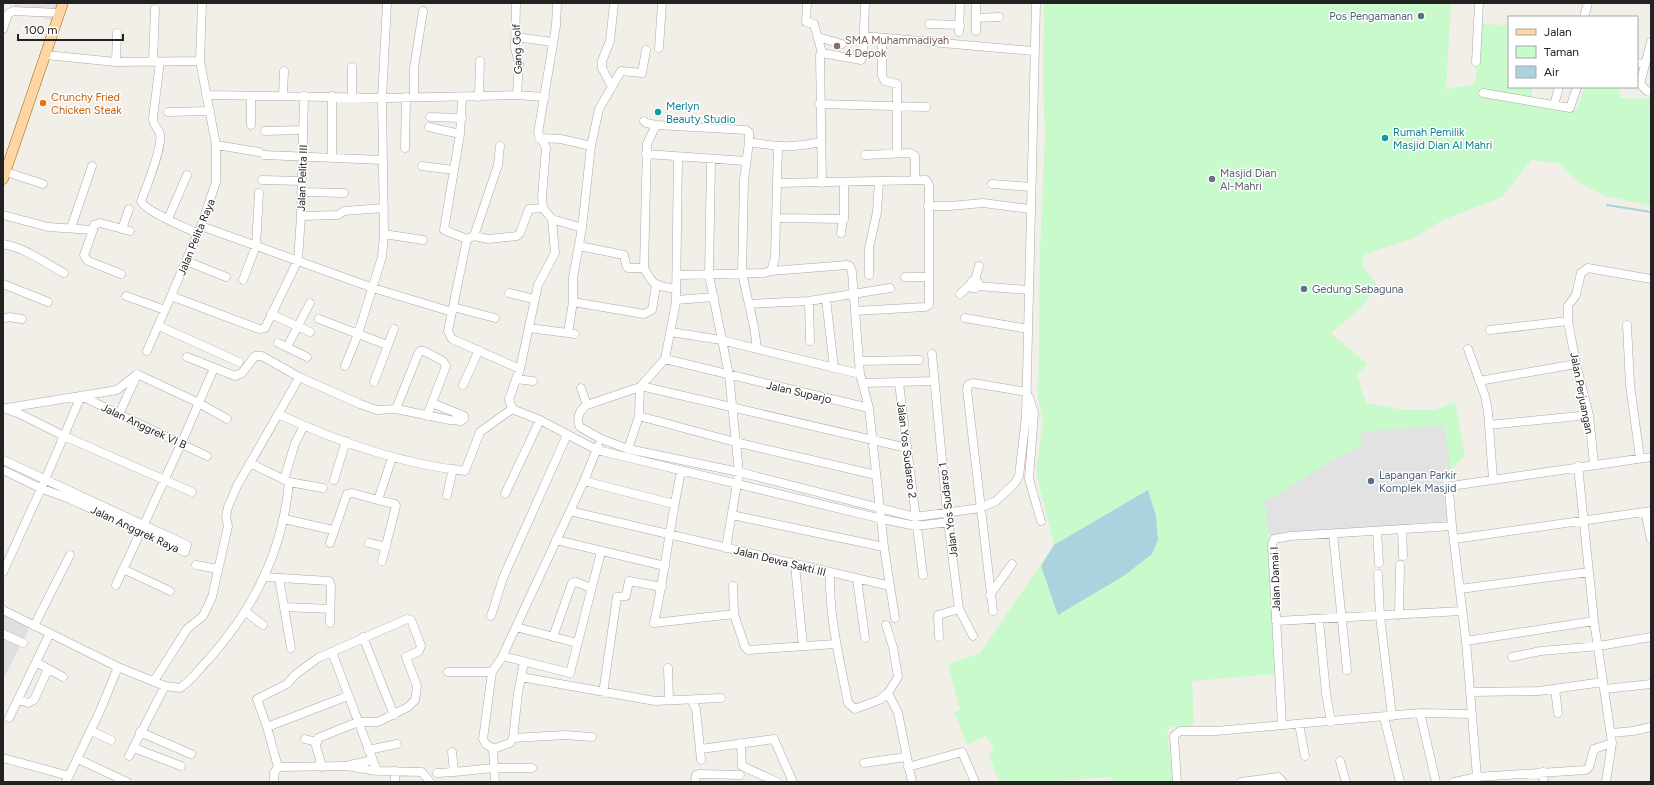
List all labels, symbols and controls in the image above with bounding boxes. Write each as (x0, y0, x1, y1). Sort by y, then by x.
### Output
place label: Pos Pengamanan (1329, 10, 1413, 23)
marker: Pos Pengamanan (1416, 11, 1426, 21)
scale bar (18, 16, 123, 42)
legend (1508, 16, 1638, 88)
text: 100 m (24, 23, 58, 37)
street label: Gang Golf (510, 23, 525, 74)
text: Jalan (1544, 25, 1572, 39)
place label: SMA Muhammadiyah 4 Depok (845, 34, 949, 60)
marker: SMA Muhammadiyah 4 Depok (832, 41, 842, 51)
text: Taman (1544, 45, 1579, 59)
text: Air (1544, 65, 1559, 79)
place label: Crunchy Fried Chicken Steak (51, 91, 122, 117)
marker: Crunchy Fried Chicken Steak (38, 98, 48, 108)
place label: Merlyn Beauty Studio (666, 100, 736, 126)
marker: Merlyn Beauty Studio (653, 107, 663, 117)
place label: Rumah Pemilik Masjid Dian Al Mahri (1393, 126, 1492, 152)
marker: Rumah Pemilik Masjid Dian Al Mahri (1380, 133, 1390, 143)
street label: Jalan Pelita III (295, 144, 310, 212)
place label: Masjid Dian Al-Mahri (1220, 167, 1277, 193)
marker: Masjid Dian Al-Mahri (1207, 174, 1217, 184)
street label: Jalan Pelita Raya (175, 197, 218, 277)
place label: Gedung Sebaguna (1312, 283, 1403, 296)
marker: Gedung Sebaguna (1299, 284, 1309, 294)
street label: Jalan Perjuangan (1567, 351, 1596, 435)
street label: Jalan Suparjo (765, 379, 833, 406)
street label: Jalan Anggrek VI B (99, 401, 189, 452)
street label: Jalan Yos Sudarso 2 (894, 401, 919, 499)
street label: Jalan Yos Sudarso 1 (936, 462, 961, 558)
place label: Lapangan Parkir Komplek Masjid (1379, 469, 1457, 495)
marker: Lapangan Parkir Komplek Masjid (1366, 476, 1376, 486)
street label: Jalan Anggrek Raya (88, 503, 181, 556)
street label: Jalan Dewa Sakti III (732, 544, 827, 579)
street label: Jalan Damai I (1268, 546, 1283, 611)

